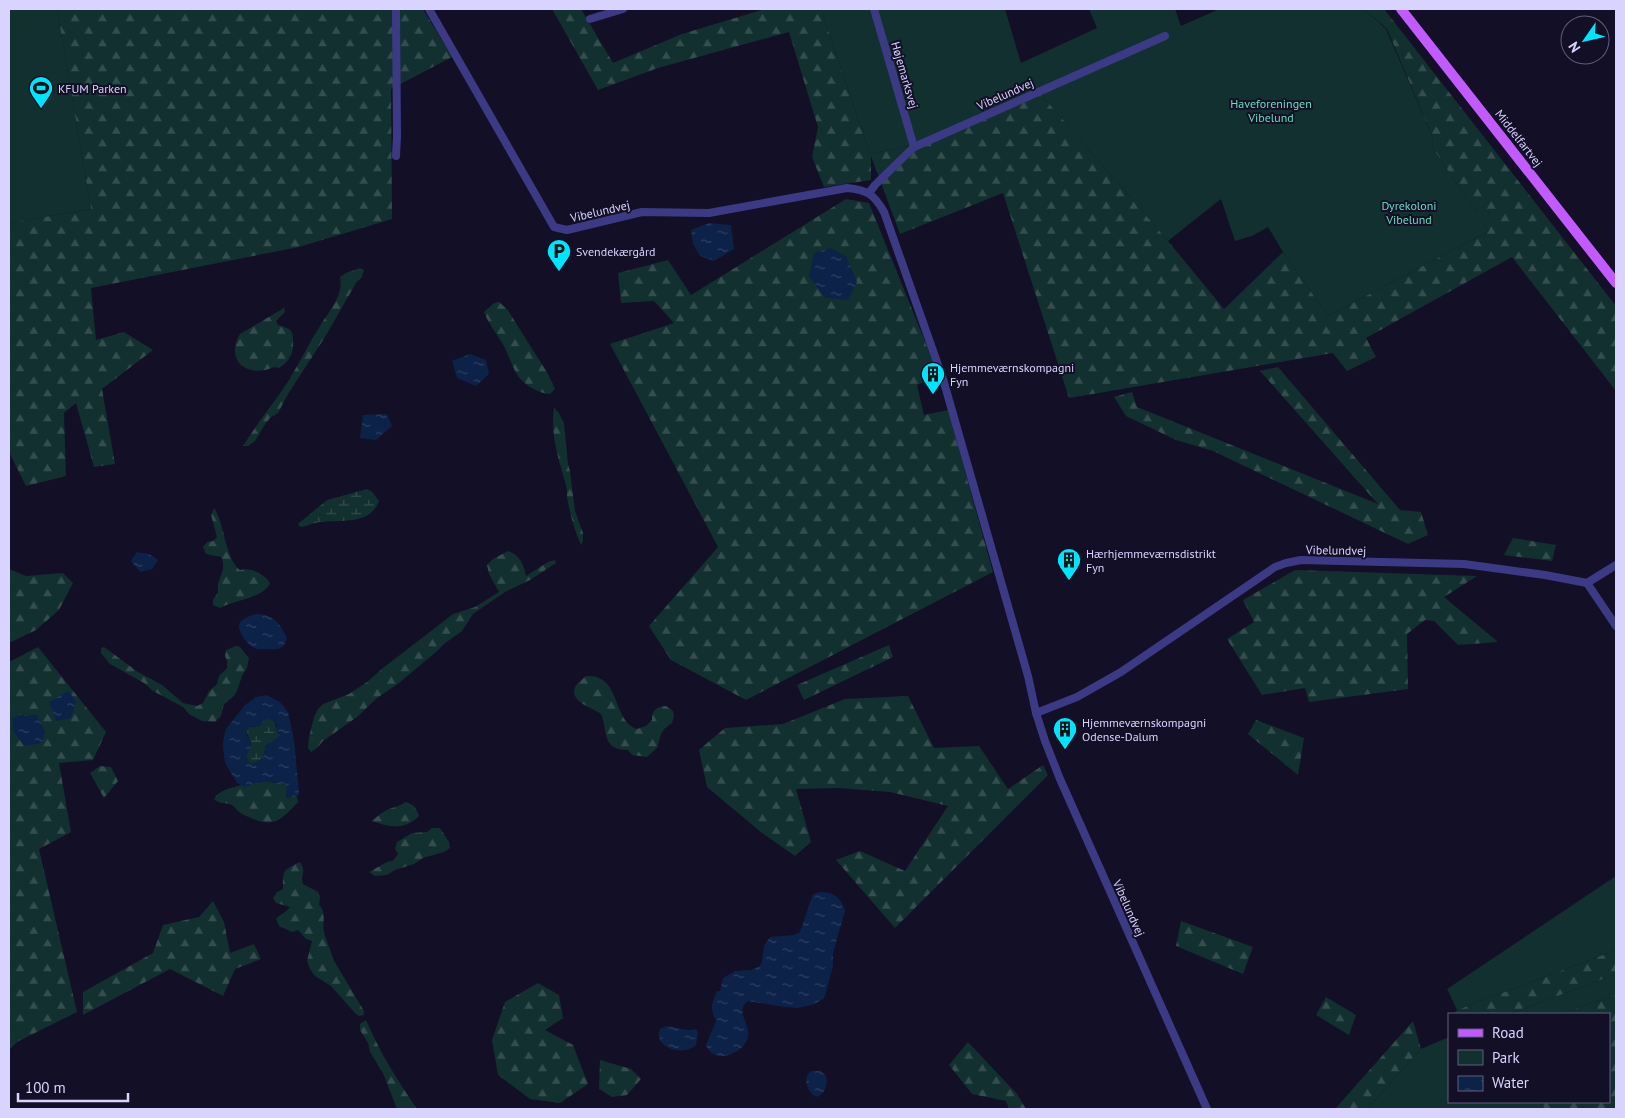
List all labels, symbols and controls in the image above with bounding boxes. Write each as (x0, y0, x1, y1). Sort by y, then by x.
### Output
north arrow (1560, 15, 1610, 65)
text: N (1564, 38, 1584, 56)
street label: Højemarksvej (888, 40, 922, 110)
sports icon: KFUM Parken (28, 75, 54, 109)
street label: Vibelundvej (973, 75, 1036, 114)
place label: KFUM Parken (58, 81, 127, 96)
park label: Haveforeningen Vibelund (1230, 96, 1312, 125)
street label: Middelfartvej (1492, 106, 1546, 170)
street label: Vibelundvej (568, 197, 631, 225)
park label: Dyrekoloni Vibelund (1381, 198, 1437, 227)
parking icon: Svendekærgård (546, 238, 572, 272)
place label: Svendekærgård (576, 244, 656, 259)
place label: Hjemmeværnskompagni Fyn (950, 360, 1074, 389)
building icon: Hjemmeværnskompagni Fyn (920, 361, 946, 395)
street label: Vibelundvej (1305, 542, 1366, 558)
place label: Hærhjemmeværnsdistrikt Fyn (1086, 546, 1216, 575)
building icon: Hærhjemmeværnsdistrikt Fyn (1056, 547, 1082, 581)
place label: Hjemmeværnskompagni Odense-Dalum (1082, 715, 1206, 744)
building icon: Hjemmeværnskompagni Odense-Dalum (1052, 716, 1078, 750)
street label: Vibelundvej (1109, 876, 1148, 939)
legend (1448, 1013, 1610, 1103)
text: Road (1492, 1023, 1524, 1042)
text: Park (1492, 1048, 1520, 1067)
scale bar (18, 1070, 128, 1102)
text: Water (1492, 1073, 1529, 1092)
text: 100 m (25, 1078, 66, 1097)

